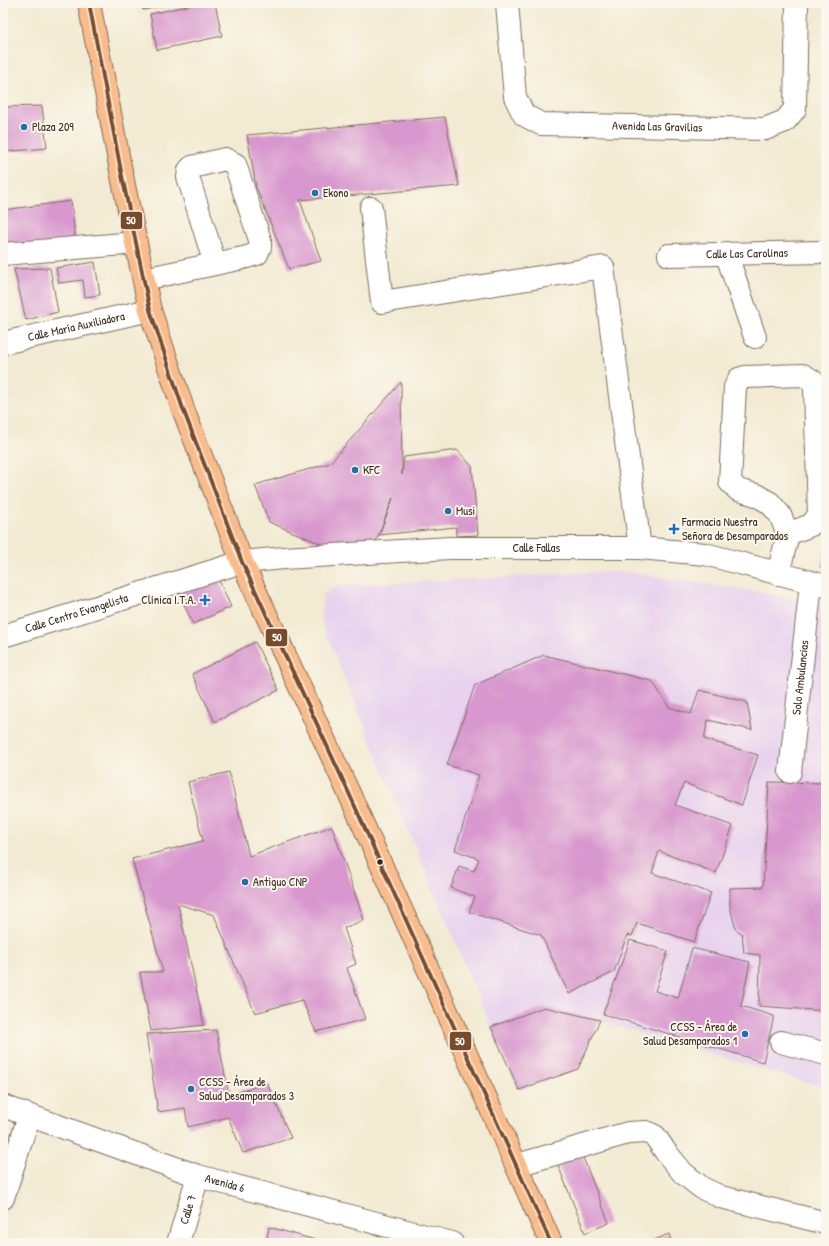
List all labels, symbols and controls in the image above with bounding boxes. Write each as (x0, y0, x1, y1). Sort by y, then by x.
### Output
street label: Avenida Las Gravilias (612, 117, 703, 136)
place label: Plaza 209 (32, 118, 74, 135)
marker: Plaza 209 (19, 122, 29, 132)
place label: Ekono (323, 184, 349, 201)
marker: Ekono (310, 188, 320, 198)
line badge: 50 (120, 211, 143, 230)
text: 50 (126, 213, 136, 227)
street label: Calle Las Carolinas (706, 244, 789, 262)
street label: Calle María Auxiliadora (26, 307, 126, 345)
place label: KFC (363, 461, 381, 478)
marker: KFC (350, 465, 360, 475)
place label: Musi (456, 502, 475, 519)
marker: Musi (443, 506, 453, 516)
place label: Farmacia Nuestra Señora de Desamparados (681, 513, 788, 544)
marker: Farmacia Nuestra Señora de Desamparados (669, 524, 679, 534)
street label: Calle Fallas (512, 539, 561, 556)
street label: Calle Centro Evangelista (23, 589, 130, 637)
place label: Clínica I.T.A. (141, 591, 196, 608)
marker: Clínica I.T.A. (199, 594, 211, 606)
line badge: 50 (265, 628, 288, 647)
text: 50 (272, 630, 282, 644)
street label: Solo Ambulancias (787, 639, 813, 716)
unlabelled marker (375, 857, 385, 867)
place label: Antiguo CNP (253, 873, 308, 890)
marker: Antiguo CNP (240, 877, 250, 887)
place label: CCSS - Área de Salud Desamparados 1 (643, 1018, 737, 1049)
marker: CCSS - Área de Salud Desamparados 1 (740, 1029, 750, 1039)
line badge: 50 (449, 1031, 472, 1051)
text: 50 (455, 1034, 465, 1048)
place label: CCSS - Área de Salud Desamparados 3 (199, 1073, 294, 1104)
marker: CCSS - Área de Salud Desamparados 3 (186, 1084, 196, 1094)
street label: Avenida 6 (203, 1169, 247, 1196)
street label: Calle 7 (175, 1192, 200, 1226)

